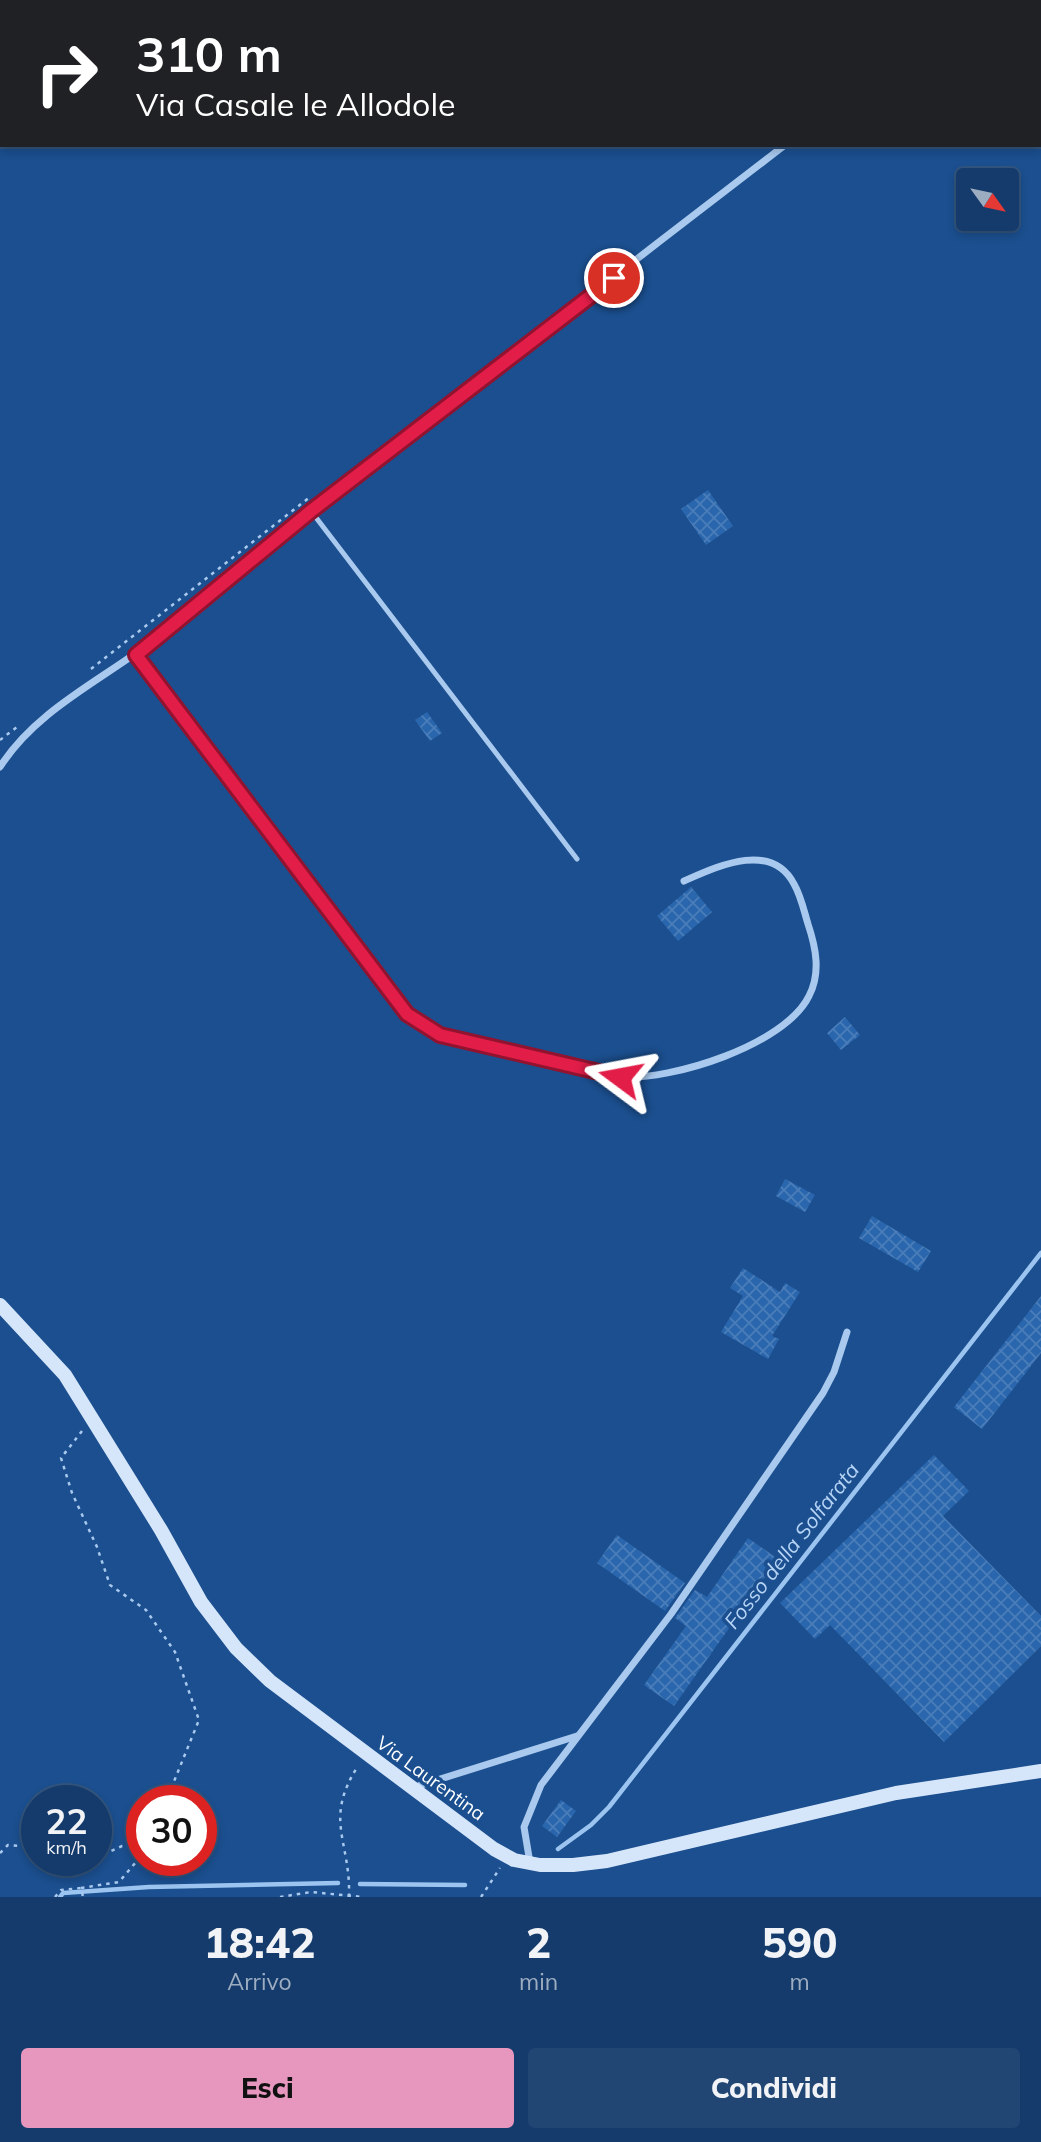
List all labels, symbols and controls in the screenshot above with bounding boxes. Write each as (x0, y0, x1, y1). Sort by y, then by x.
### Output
text: 310 m (136, 23, 282, 84)
icon: right (21, 28, 112, 119)
text: Via Casale le Allodole (136, 84, 455, 124)
north arrow (956, 168, 1018, 231)
map controls (956, 168, 1019, 231)
pin (584, 248, 644, 308)
icon: arrive (595, 259, 633, 297)
position arrow (583, 1040, 657, 1114)
water label: Fosso della Solfarata (718, 1457, 864, 1634)
street label: Via Laurentina (372, 1730, 490, 1826)
speed limit sign: 30 (126, 1785, 217, 1876)
text: 22 (45, 1799, 88, 1843)
text: km/h (46, 1836, 87, 1859)
text: 18:42 (204, 1916, 315, 1969)
text: 2 (526, 1916, 551, 1969)
text: 590 (762, 1916, 837, 1969)
text: Arrivo (227, 1967, 292, 1996)
text: min (519, 1967, 558, 1996)
text: m (789, 1967, 810, 1996)
button: Esci (21, 2048, 514, 2128)
button: Condividi (528, 2048, 1020, 2128)

